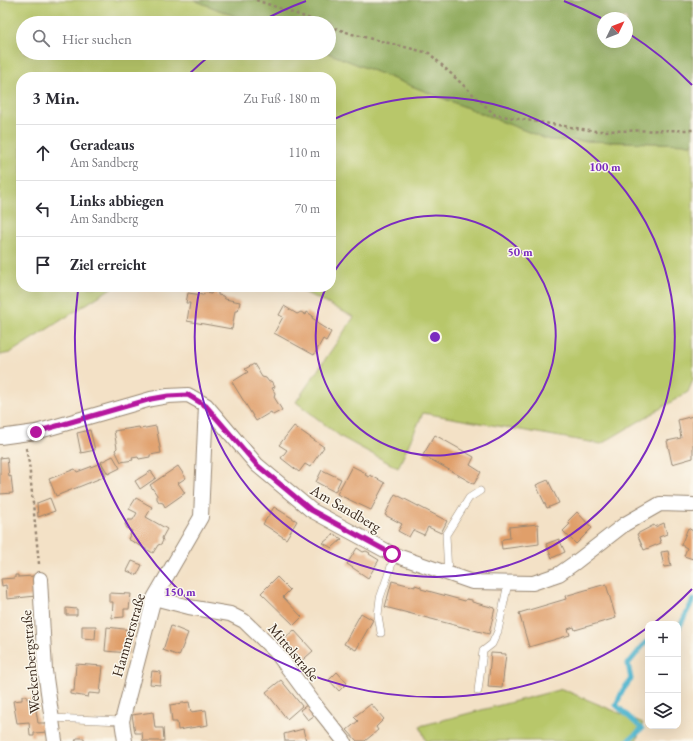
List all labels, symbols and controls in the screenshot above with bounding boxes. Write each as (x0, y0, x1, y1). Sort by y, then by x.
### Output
north arrow (597, 12, 633, 48)
search box (16, 16, 336, 60)
icon: search (30, 27, 52, 49)
text: Hier suchen (62, 29, 132, 48)
text: 3 Min. (32, 87, 79, 109)
text: Zu Fuß · 180 m (243, 90, 320, 107)
text: Geradeaus (70, 135, 134, 154)
icon: ahead (32, 142, 54, 164)
text: 110 m (289, 144, 320, 161)
text: Am Sandberg (70, 154, 138, 171)
text: 100 m (589, 159, 621, 175)
text: Links abbiegen (70, 191, 164, 210)
icon: left (32, 198, 54, 220)
text: 70 m (295, 200, 320, 217)
text: Am Sandberg (70, 210, 138, 227)
text: 50 m (507, 244, 533, 260)
icon: arrive (32, 254, 54, 276)
text: Ziel erreicht (70, 255, 146, 274)
centre of rings (428, 330, 442, 344)
route end (27, 423, 45, 441)
street label: Am Sandberg (306, 480, 385, 536)
route start (383, 545, 401, 563)
text: 150 m (164, 584, 196, 600)
street label: Hammerstraße (107, 591, 149, 679)
street label: Weckenbergstraße (16, 609, 44, 715)
street label: Mittelstraße (264, 619, 324, 685)
map controls (645, 621, 681, 729)
button: + (645, 621, 681, 657)
button: − (645, 657, 681, 693)
button: layers (645, 693, 681, 729)

